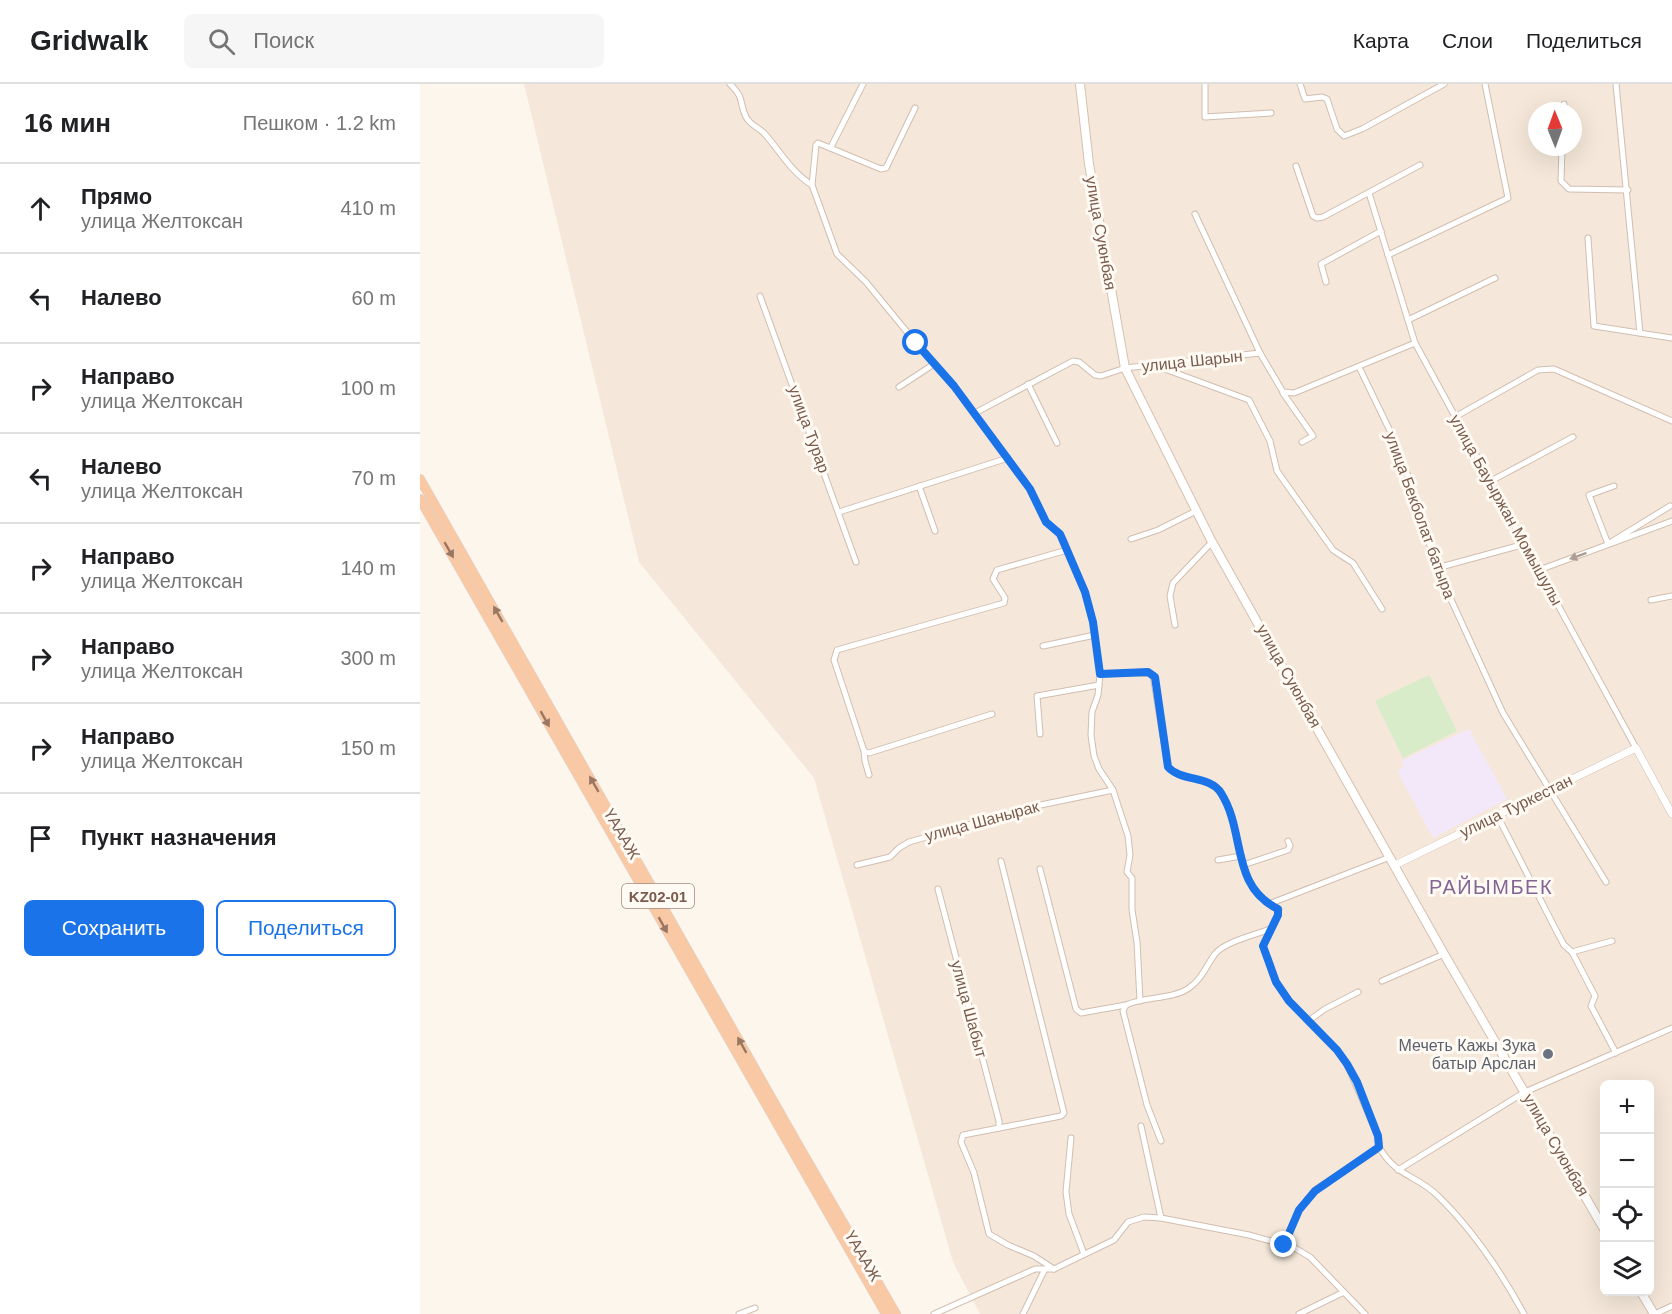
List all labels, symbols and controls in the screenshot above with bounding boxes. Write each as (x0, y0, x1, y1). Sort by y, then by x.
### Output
search box (184, 14, 604, 68)
text: Gridwalk (30, 25, 148, 56)
icon: search (205, 25, 238, 58)
text: Поиск (253, 28, 314, 53)
text: Карта (1353, 29, 1409, 52)
text: Слои (1442, 29, 1493, 52)
text: Поделиться (1526, 29, 1642, 52)
north arrow (1528, 102, 1582, 156)
text: 16 мин (24, 108, 111, 138)
text: Пешком · 1.2 km (243, 112, 396, 134)
street label: улица Суюнбая (1083, 175, 1119, 291)
text: Прямо (81, 184, 152, 209)
icon: ahead (24, 192, 57, 225)
text: 410 m (340, 197, 396, 219)
text: улица Желтоксан (81, 210, 243, 232)
icon: left (24, 282, 57, 315)
text: Налево (81, 285, 162, 310)
text: 60 m (352, 287, 396, 309)
route start (902, 329, 928, 355)
street label: улица Шарын (1141, 347, 1243, 375)
text: Направо (81, 364, 175, 389)
icon: right (24, 372, 57, 405)
text: 100 m (340, 377, 396, 399)
street label: улица Турар (785, 383, 833, 475)
text: улица Желтоксан (81, 390, 243, 412)
street label: улица Бауыржан Момышулы (1446, 412, 1566, 608)
street label: улица Бекболат батыра (1382, 429, 1458, 601)
text: Налево (81, 454, 162, 479)
icon: left (24, 462, 57, 495)
text: 70 m (352, 467, 396, 489)
text: улица Желтоксан (81, 480, 243, 502)
one-way arrow (444, 541, 454, 558)
text: Направо (81, 544, 175, 569)
one-way arrow (1569, 551, 1587, 561)
icon: right (24, 552, 57, 585)
text: 140 m (340, 557, 396, 579)
text: улица Желтоксан (81, 570, 243, 592)
one-way arrow (492, 606, 503, 622)
street label: улица Суюнбая (1254, 622, 1324, 730)
text: Направо (81, 634, 175, 659)
icon: right (24, 642, 57, 675)
text: 300 m (340, 647, 396, 669)
text: улица Желтоксан (81, 660, 243, 682)
one-way arrow (540, 711, 550, 728)
text: Направо (81, 724, 175, 749)
icon: right (24, 732, 57, 765)
text: 150 m (340, 737, 396, 759)
text: улица Желтоксан (81, 750, 243, 772)
street label: улица Туркестан (1457, 771, 1575, 841)
one-way arrow (589, 775, 599, 792)
street label: улица Шанырак (923, 797, 1042, 844)
street label: ҮАААЖ (601, 806, 643, 863)
icon: arrive (24, 822, 57, 855)
text: Пункт назначения (81, 825, 277, 850)
district label: РАЙЫМБЕК (1429, 875, 1553, 898)
road number: KZ02-01 (622, 884, 694, 908)
button: Сохранить (24, 900, 204, 956)
button: Поделиться (216, 900, 396, 956)
one-way arrow (658, 917, 668, 934)
street label: улица Шабыт (948, 959, 990, 1060)
one-way arrow (737, 1036, 747, 1053)
place label: Мечеть Кажы Зука батыр Арслан (1399, 1037, 1536, 1072)
marker: Мечеть Кажы Зука батыр Арслан (1541, 1047, 1555, 1061)
map controls (1600, 1080, 1654, 1296)
button: + (1600, 1080, 1654, 1134)
street label: улица Суюнбая (1520, 1091, 1592, 1199)
button: − (1600, 1134, 1654, 1188)
button: locate (1600, 1188, 1654, 1242)
street label: ҮАААЖ (842, 1228, 884, 1285)
route end (1270, 1231, 1296, 1257)
button: layers (1600, 1242, 1654, 1296)

